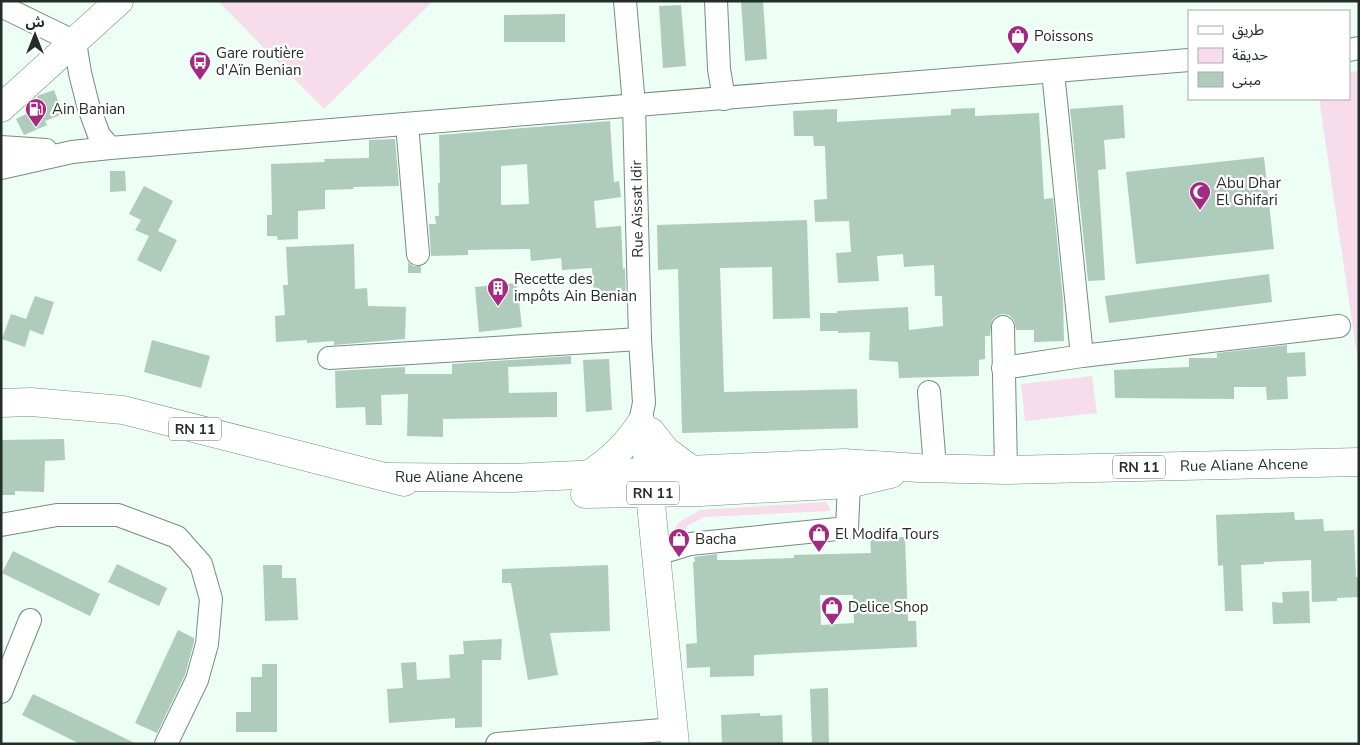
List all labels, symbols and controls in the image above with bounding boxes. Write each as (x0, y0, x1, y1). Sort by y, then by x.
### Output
north arrow (10, 10, 60, 60)
legend (1188, 10, 1350, 100)
text: ش (25, 13, 45, 32)
text: طريق (1232, 20, 1264, 40)
shop icon: Poissons (1006, 24, 1030, 55)
place label: Poissons (1034, 26, 1094, 46)
place label: Gare routière d'Aïn Benian (216, 43, 304, 80)
text: حديقة (1232, 45, 1268, 65)
bus stop icon: Gare routière d'Aïn Benian (188, 50, 212, 81)
text: مبنى (1232, 70, 1261, 90)
fuel station icon: Ain Banian (24, 97, 48, 128)
place label: Ain Banian (52, 99, 125, 119)
street label: Rue Aissat Idir (626, 159, 648, 258)
place label: Abu Dhar El Ghifari (1216, 173, 1282, 210)
mosque icon: Abu Dhar El Ghifari (1188, 180, 1212, 211)
place label: Recette des impôts Ain Benian (514, 269, 637, 306)
building icon: Recette des impôts Ain Benian (486, 276, 510, 307)
road number: RN 11 (169, 418, 221, 440)
street label: Rue Aliane Ahcene (1180, 454, 1308, 476)
road number: RN 11 (1113, 456, 1165, 478)
street label: Rue Aliane Ahcene (395, 467, 523, 487)
road number: RN 11 (627, 482, 679, 504)
shop icon: El Modifa Tours (807, 522, 831, 553)
place label: El Modifa Tours (835, 524, 939, 544)
shop icon: Bacha (667, 527, 691, 558)
place label: Bacha (695, 529, 737, 549)
shop icon: Delice Shop (820, 595, 844, 626)
place label: Delice Shop (848, 597, 929, 617)

